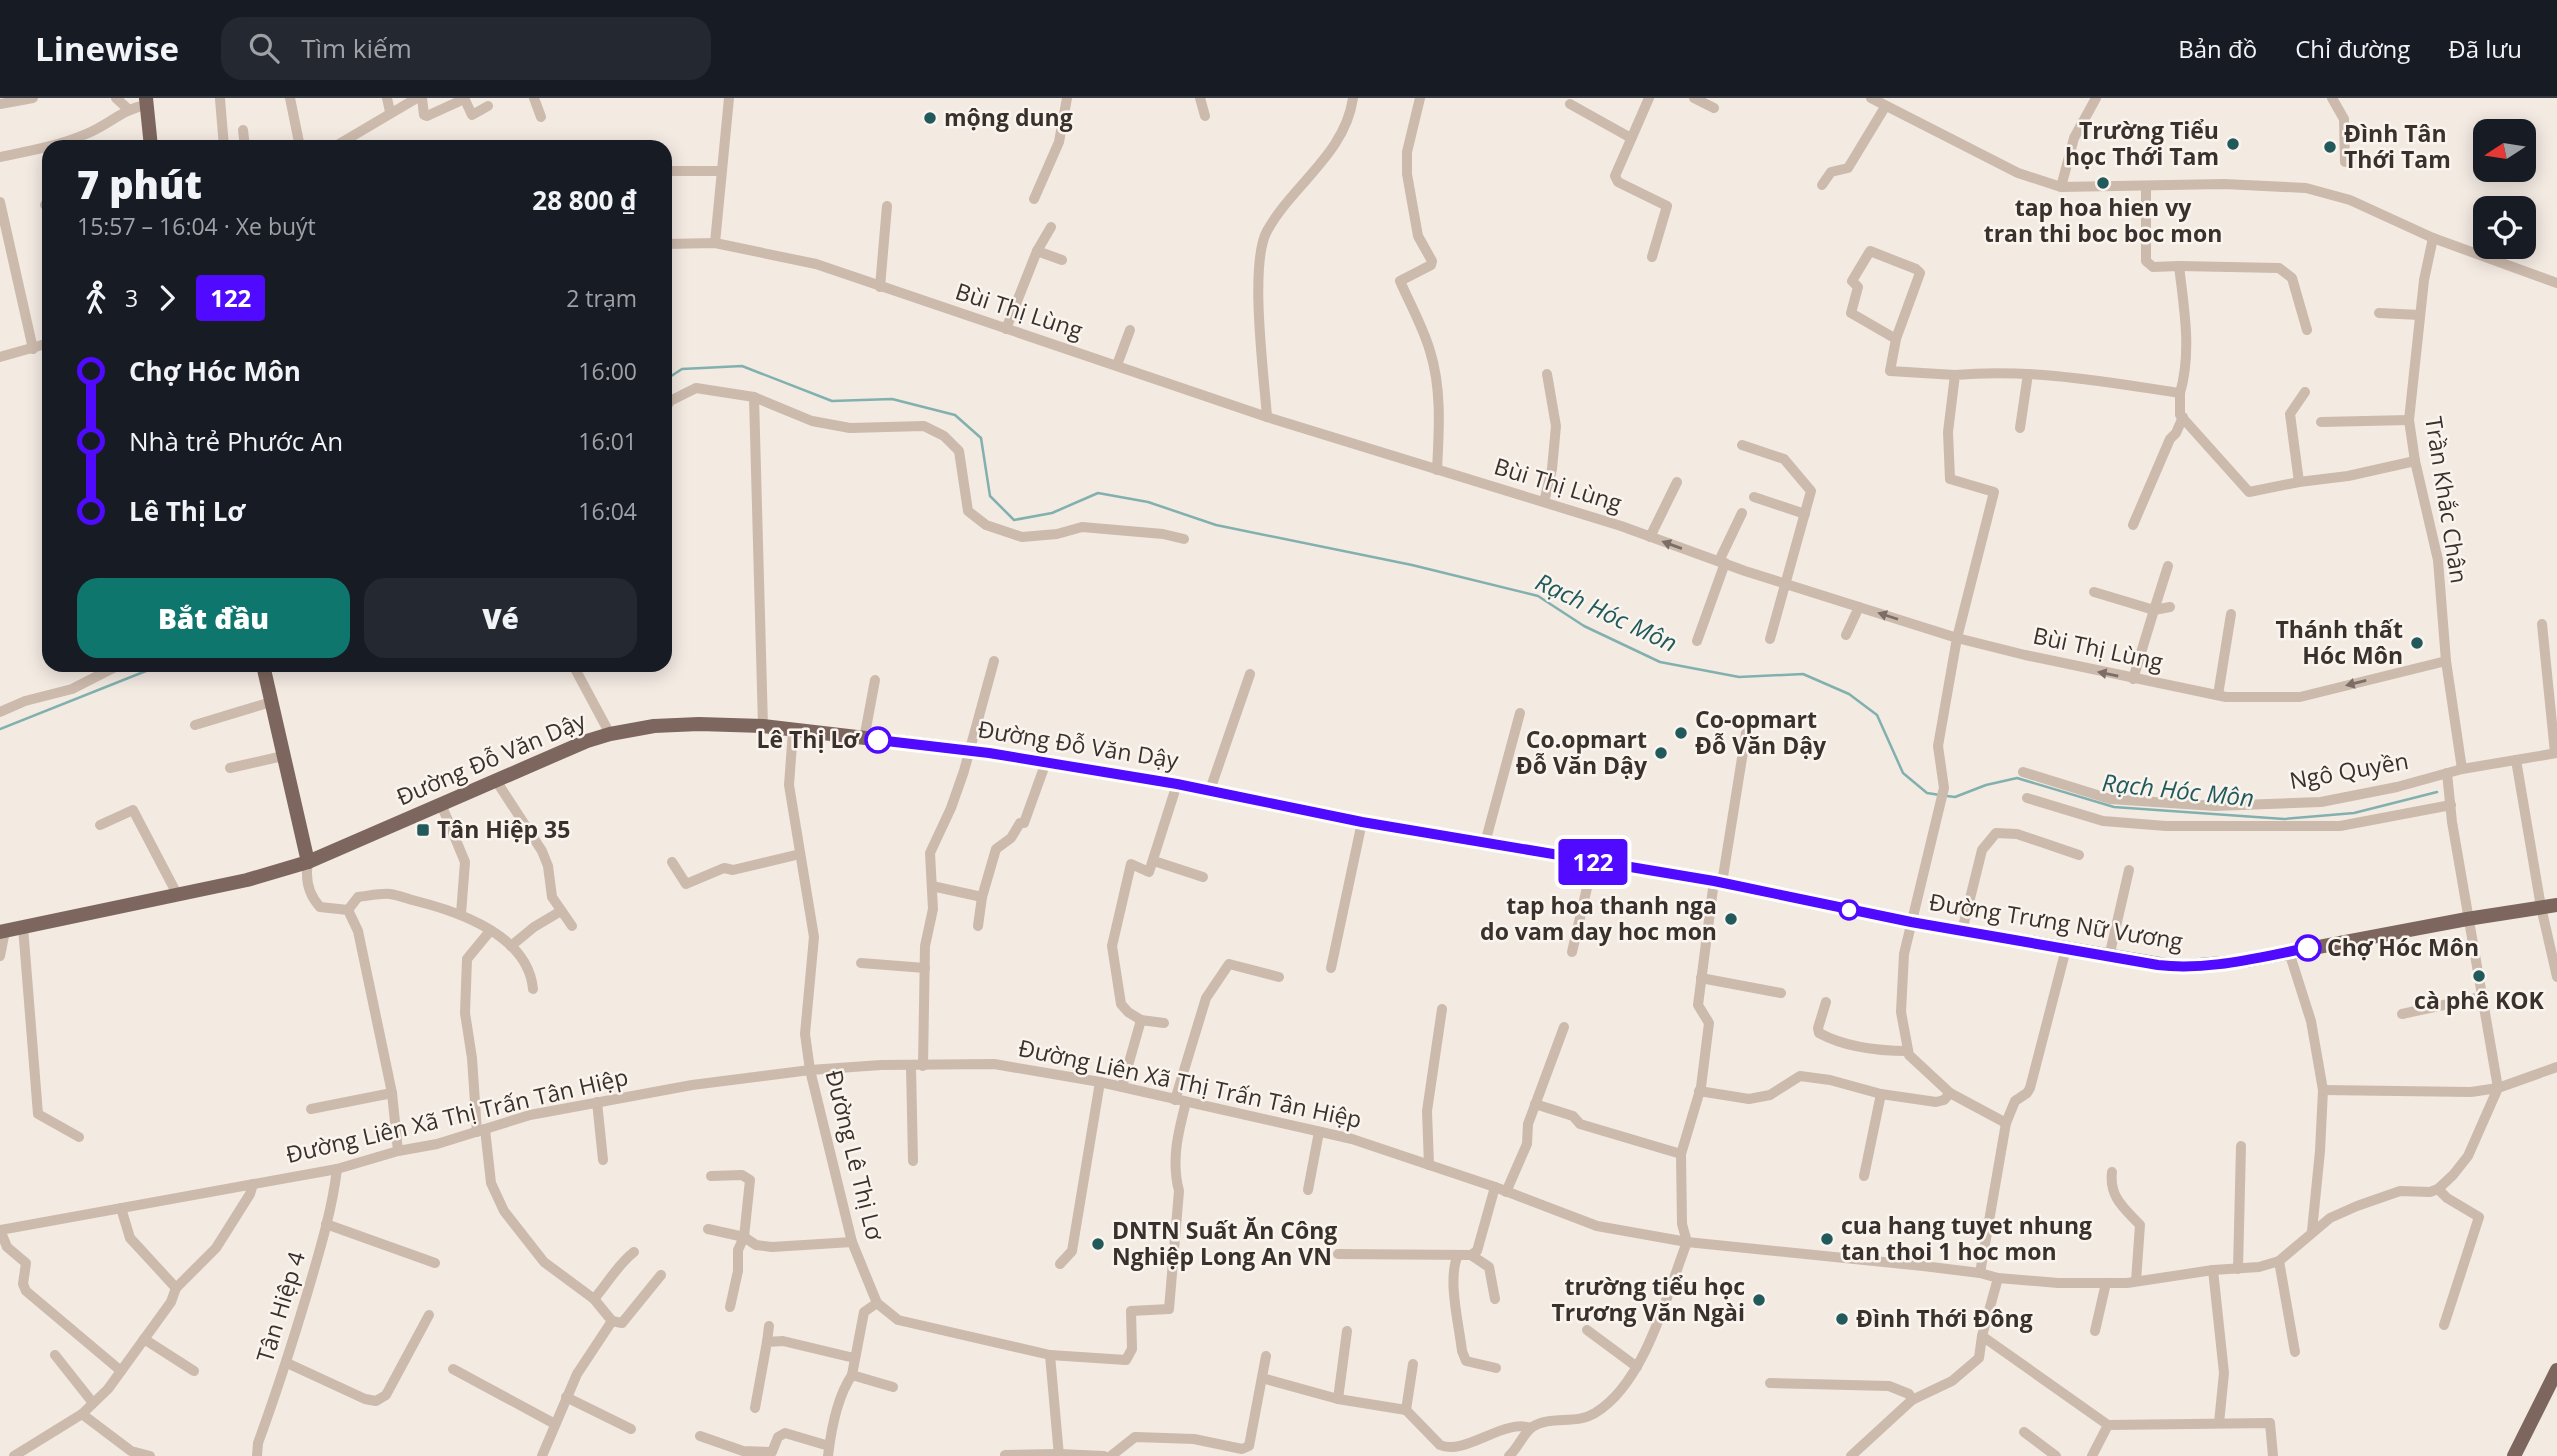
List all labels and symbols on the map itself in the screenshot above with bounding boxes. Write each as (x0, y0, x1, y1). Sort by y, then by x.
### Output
place label: mộng dung (944, 101, 1073, 133)
marker: mộng dung (922, 110, 938, 126)
place label: Trường Tiểu học Thới Tam (2065, 114, 2219, 172)
place label: Đình Tân Thới Tam (2344, 117, 2451, 175)
north arrow (2473, 119, 2536, 182)
marker: Trường Tiểu học Thới Tam (2225, 136, 2241, 152)
marker: Đình Tân Thới Tam (2322, 139, 2338, 155)
marker: tap hoa hien vy tran thi boc boc mon (2095, 175, 2111, 191)
place label: tap hoa hien vy tran thi boc boc mon (1984, 191, 2222, 249)
street label: Bùi Thị Lùng (952, 274, 1088, 346)
street label: Trần Khắc Chân (2418, 414, 2476, 585)
street label: Bùi Thị Lùng (1490, 449, 1627, 519)
one-way arrow (1662, 539, 1683, 550)
water label: Rạch Hóc Môn (1531, 564, 1683, 659)
one-way arrow (1878, 610, 1899, 621)
place label: Thánh thất Hóc Môn (2275, 613, 2403, 671)
street label: Bùi Thị Lùng (2030, 619, 2167, 677)
marker: Thánh thất Hóc Môn (2409, 635, 2425, 651)
one-way arrow (2097, 668, 2119, 679)
one-way arrow (2345, 678, 2367, 689)
place label: Co-opmart Đỗ Văn Dậy (1695, 703, 1827, 761)
street label: Đường Đỗ Văn Dậy (391, 704, 591, 812)
street label: Đường Đỗ Văn Dậy (976, 712, 1181, 776)
place label: Lê Thị Lơ (756, 723, 860, 755)
place label: Co.opmart Đỗ Văn Dậy (1516, 723, 1648, 781)
marker: Co-opmart Đỗ Văn Dậy (1673, 725, 1689, 741)
marker: Lê Thị Lơ (865, 727, 891, 753)
street label: Ngô Quyền (2287, 744, 2411, 796)
marker: Co.opmart Đỗ Văn Dậy (1653, 745, 1669, 761)
water label: Rạch Hóc Môn (2101, 765, 2256, 814)
place label: Tân Hiệp 35 (437, 813, 570, 845)
marker: Tân Hiệp 35 (415, 822, 431, 838)
line badge: 122 (1553, 839, 1633, 885)
street label: Đường Trưng Nữ Vương (1927, 885, 2186, 957)
place label: tap hoa thanh nga do vam day hoc mon (1480, 889, 1717, 947)
unlabelled marker (1839, 900, 1859, 920)
marker: tap hoa thanh nga do vam day hoc mon (1723, 911, 1739, 927)
place label: Chợ Hóc Môn (2327, 931, 2479, 963)
marker: Chợ Hóc Môn (2295, 935, 2321, 961)
marker: cà phê KOK (2471, 968, 2487, 984)
place label: cà phê KOK (2414, 984, 2545, 1016)
street label: Đường Liên Xã Thị Trấn Tân Hiệp (1016, 1031, 1365, 1135)
street label: Đường Liên Xã Thị Trấn Tân Hiệp (283, 1060, 631, 1170)
street label: Đường Lê Thị Lơ (818, 1066, 892, 1244)
place label: cua hang tuyet nhung tan thoi 1 hoc mon (1841, 1209, 2092, 1267)
place label: DNTN Suất Ăn Công Nghiệp Long An VN (1112, 1214, 1337, 1272)
marker: cua hang tuyet nhung tan thoi 1 hoc mon (1819, 1231, 1835, 1247)
marker: DNTN Suất Ăn Công Nghiệp Long An VN (1090, 1236, 1106, 1252)
street label: Tân Hiệp 4 (248, 1247, 312, 1366)
place label: trường tiểu học Trương Văn Ngài (1552, 1270, 1745, 1328)
marker: trường tiểu học Trương Văn Ngài (1751, 1292, 1767, 1308)
place label: Đình Thới Đông (1856, 1302, 2033, 1334)
marker: Đình Thới Đông (1834, 1311, 1850, 1327)

